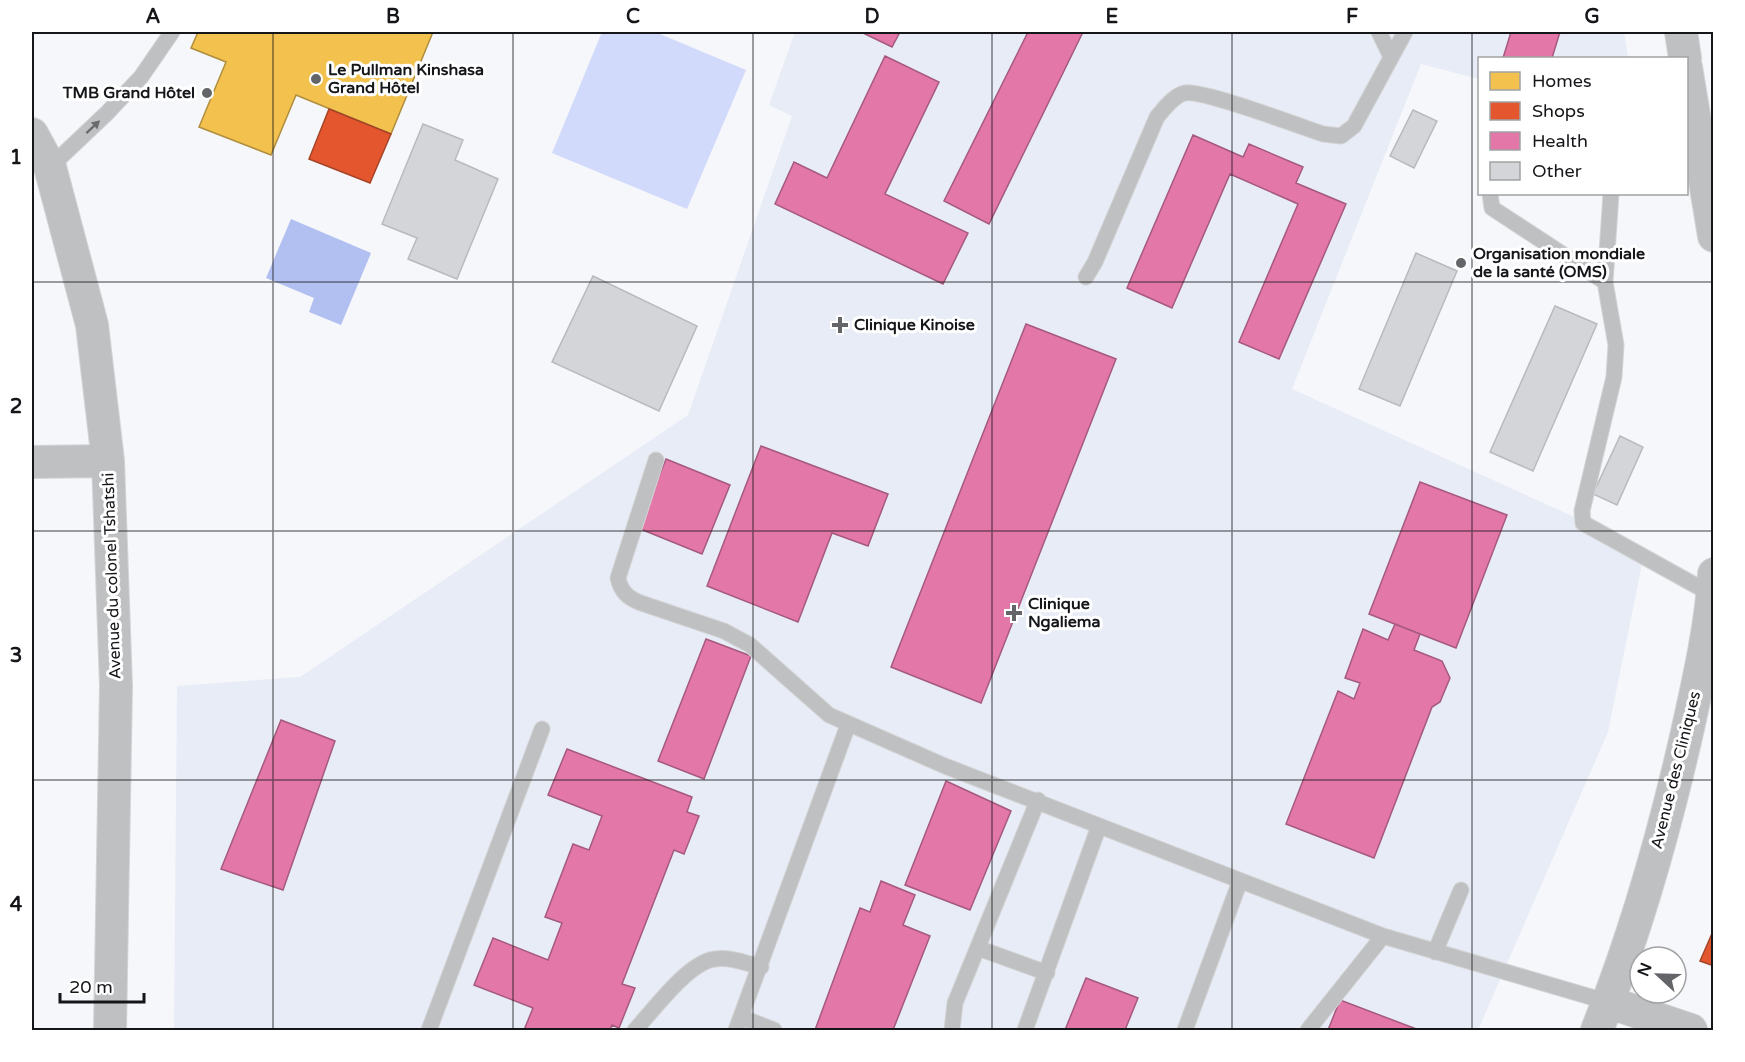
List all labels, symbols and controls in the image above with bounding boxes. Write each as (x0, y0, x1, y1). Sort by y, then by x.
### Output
text: A (146, 5, 161, 29)
text: B (386, 5, 400, 29)
text: C (626, 5, 640, 29)
text: D (864, 5, 880, 29)
text: E (1106, 5, 1119, 29)
text: F (1346, 5, 1358, 29)
text: G (1584, 5, 1600, 29)
legend (1478, 57, 1688, 195)
place label: Le Pullman Kinshasa Grand Hôtel (328, 60, 484, 98)
text: Homes (1532, 70, 1592, 92)
marker: Le Pullman Kinshasa Grand Hôtel (309, 72, 323, 86)
place label: TMB Grand Hôtel (62, 83, 195, 103)
marker: TMB Grand Hôtel (200, 86, 214, 100)
text: Shops (1532, 100, 1585, 122)
one-way arrow (85, 120, 99, 134)
text: Health (1532, 130, 1588, 152)
text: 1 (10, 146, 22, 170)
text: Other (1532, 160, 1582, 182)
place label: Organisation mondiale de la santé (OMS) (1473, 244, 1645, 282)
marker: Organisation mondiale de la santé (OMS) (1454, 256, 1468, 270)
place label: Clinique Kinoise (854, 315, 975, 335)
marker: Clinique Kinoise (831, 316, 849, 334)
text: 2 (10, 395, 22, 419)
street label: Avenue du colonel Tshatshi (98, 472, 126, 680)
place label: Clinique Ngaliema (1028, 594, 1100, 632)
marker: Clinique Ngaliema (1005, 604, 1023, 622)
text: 3 (10, 644, 22, 668)
street label: Avenue des Cliniques (1647, 689, 1705, 851)
text: 4 (10, 893, 23, 917)
north arrow (1628, 945, 1688, 1005)
text: N (1633, 960, 1657, 979)
scale bar (60, 966, 144, 1004)
text: 20 m (69, 976, 113, 998)

